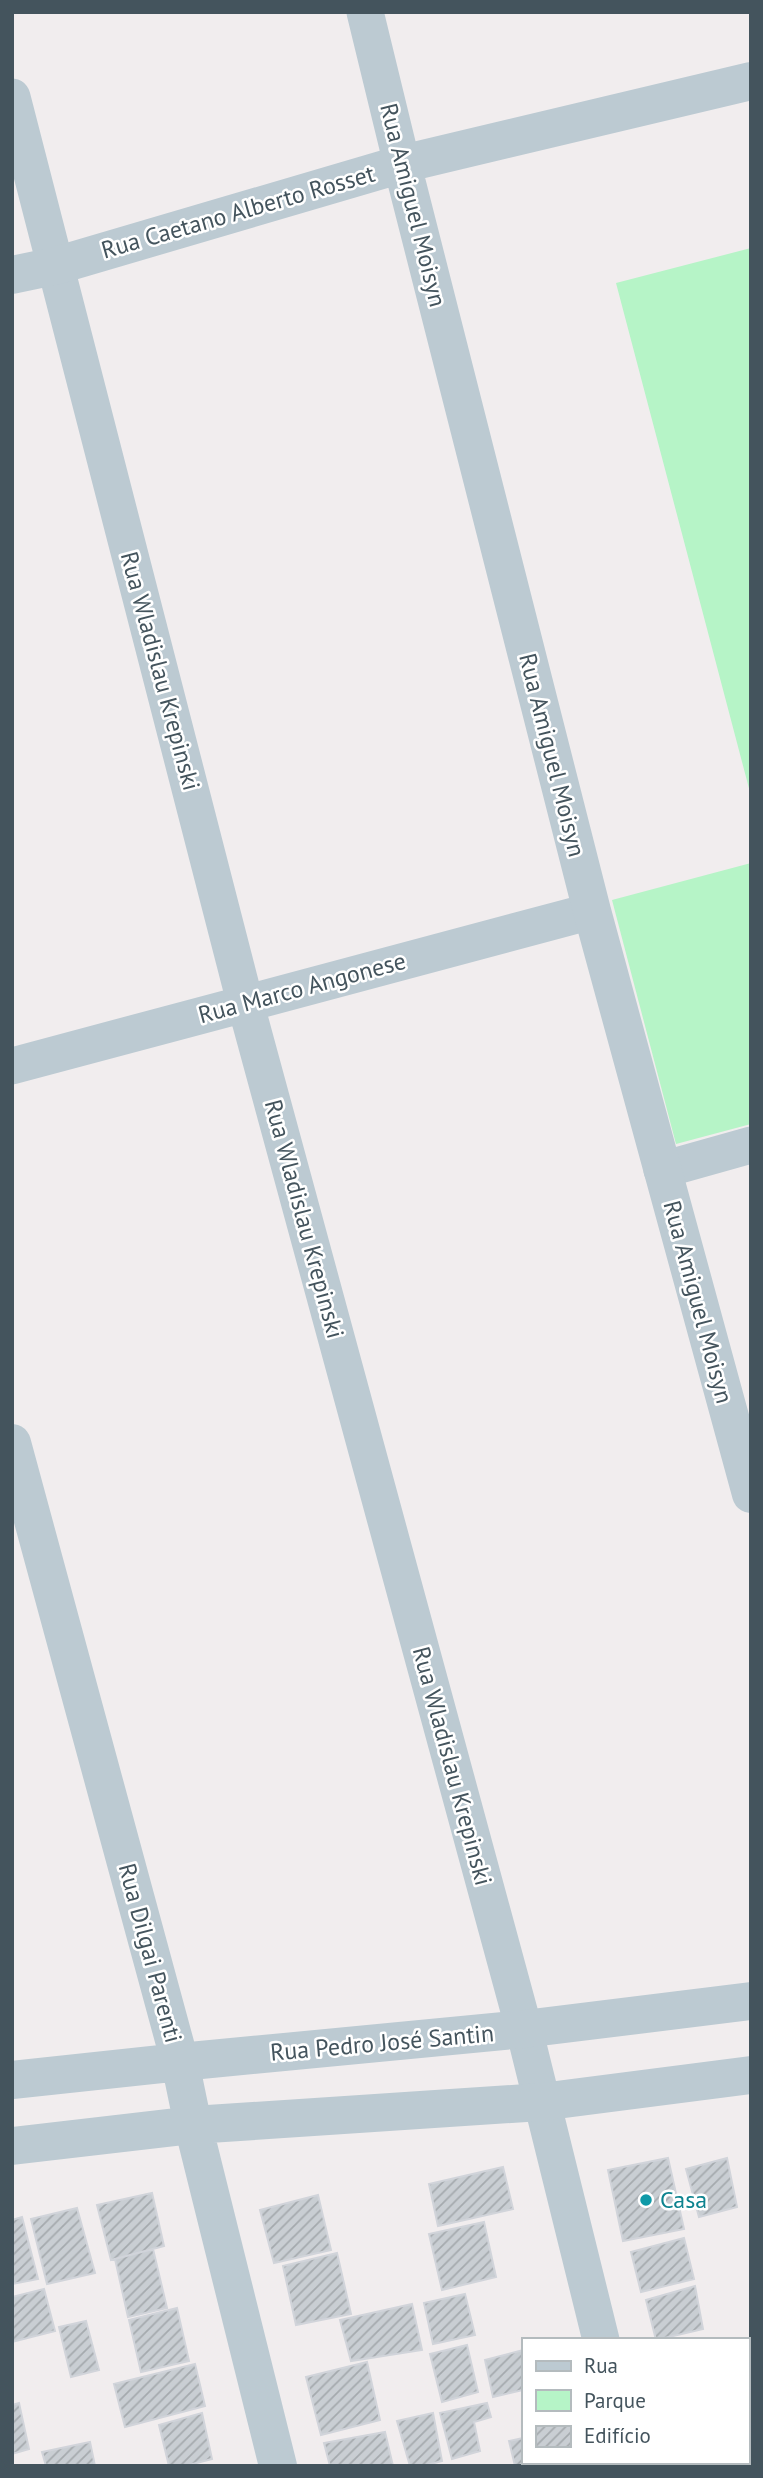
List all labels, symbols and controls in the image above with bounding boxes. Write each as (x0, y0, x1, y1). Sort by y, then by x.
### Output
street label: Rua Amiguel Moisyn (373, 100, 454, 310)
street label: Rua Caetano Alberto Rosset (98, 158, 378, 265)
street label: Rua Wladislau Krepinski (114, 548, 207, 794)
street label: Rua Amiguel Moisyn (512, 650, 593, 860)
street label: Rua Marco Angonese (195, 945, 409, 1030)
street label: Rua Wladislau Krepinski (258, 1096, 351, 1342)
street label: Rua Amiguel Moisyn (657, 1197, 740, 1407)
street label: Rua Wladislau Krepinski (406, 1643, 499, 1889)
street label: Rua Dilgai Parenti (112, 1860, 189, 2046)
street label: Rua Pedro José Santin (269, 2017, 495, 2068)
place label: Casa (660, 2184, 707, 2215)
marker: Casa (638, 2192, 654, 2208)
legend (522, 2338, 749, 2464)
text: Rua (584, 2352, 618, 2379)
text: Parque (584, 2387, 646, 2414)
text: Edifício (584, 2422, 651, 2449)

